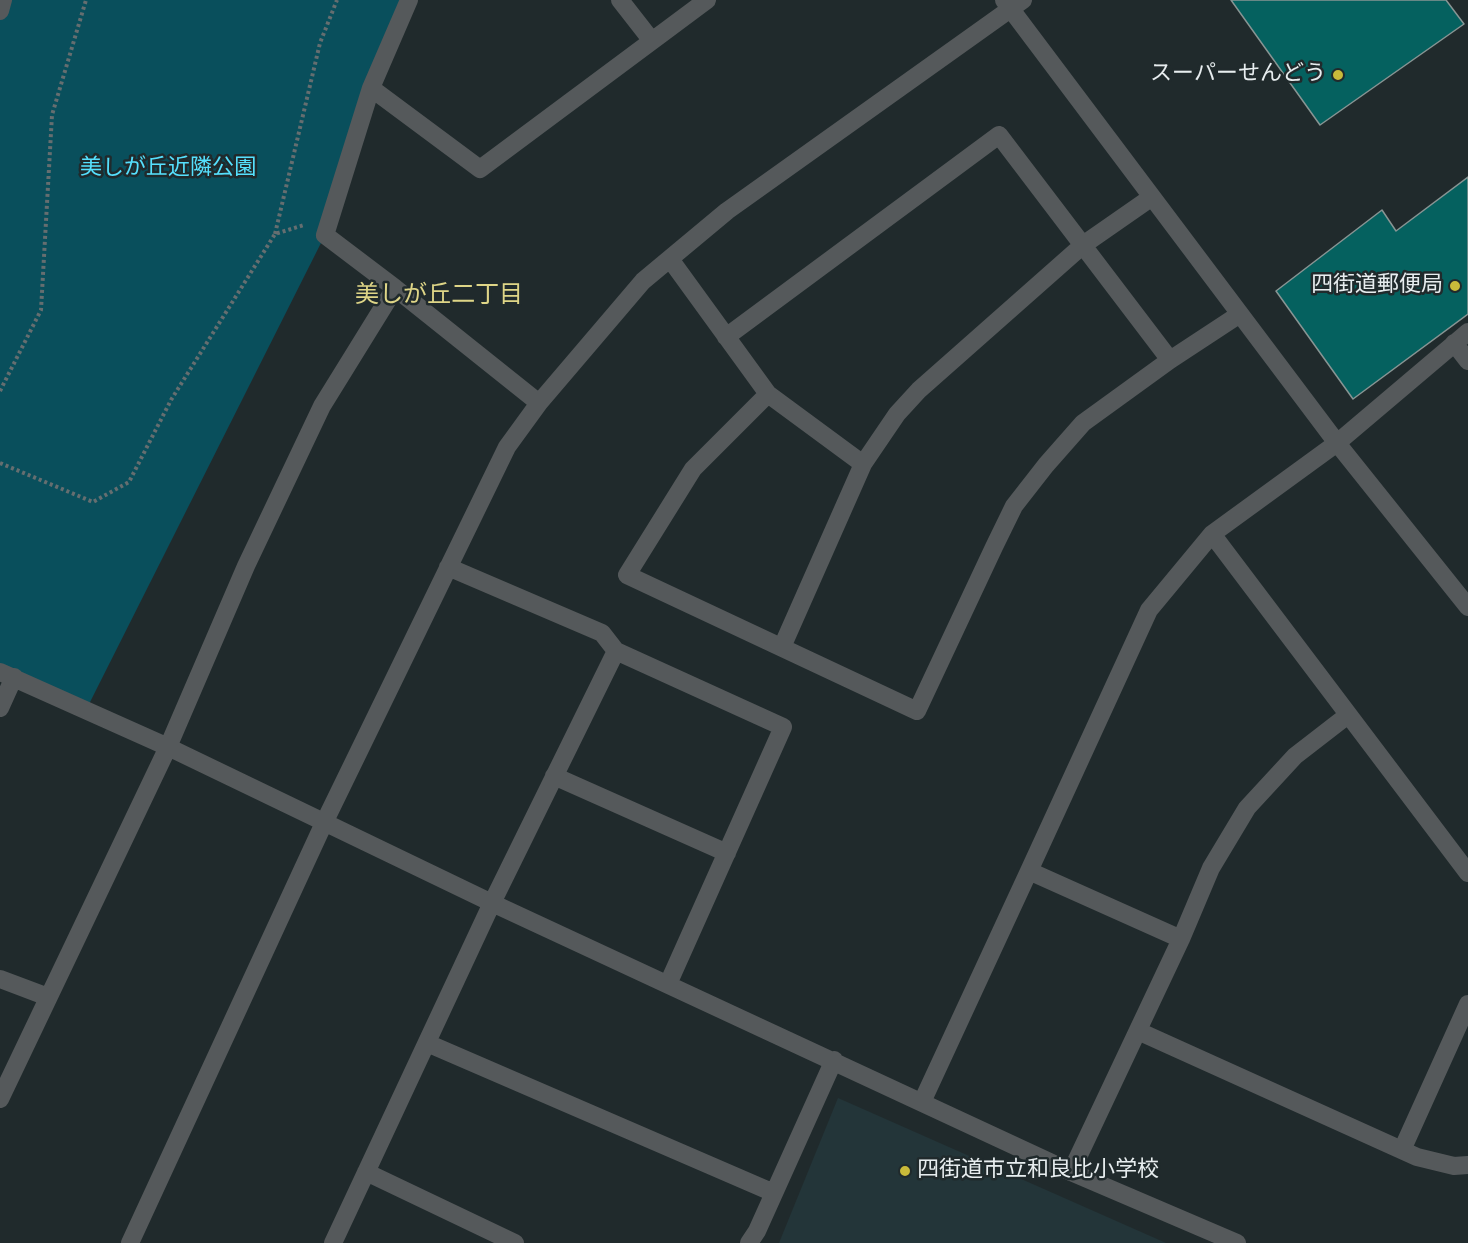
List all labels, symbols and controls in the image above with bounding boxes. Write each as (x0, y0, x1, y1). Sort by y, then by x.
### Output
place label: スーパーせんどう (1150, 62, 1326, 88)
marker: スーパーせんどう (1331, 68, 1345, 82)
park label: 美しが丘近隣公園 (80, 156, 256, 182)
place label: 四街道郵便局 (1311, 273, 1443, 299)
marker: 四街道郵便局 (1448, 279, 1462, 293)
district label: 美しが丘二丁目 (355, 282, 523, 310)
place label: 四街道市立和良比小学校 (917, 1158, 1159, 1184)
marker: 四街道市立和良比小学校 (898, 1164, 912, 1178)

